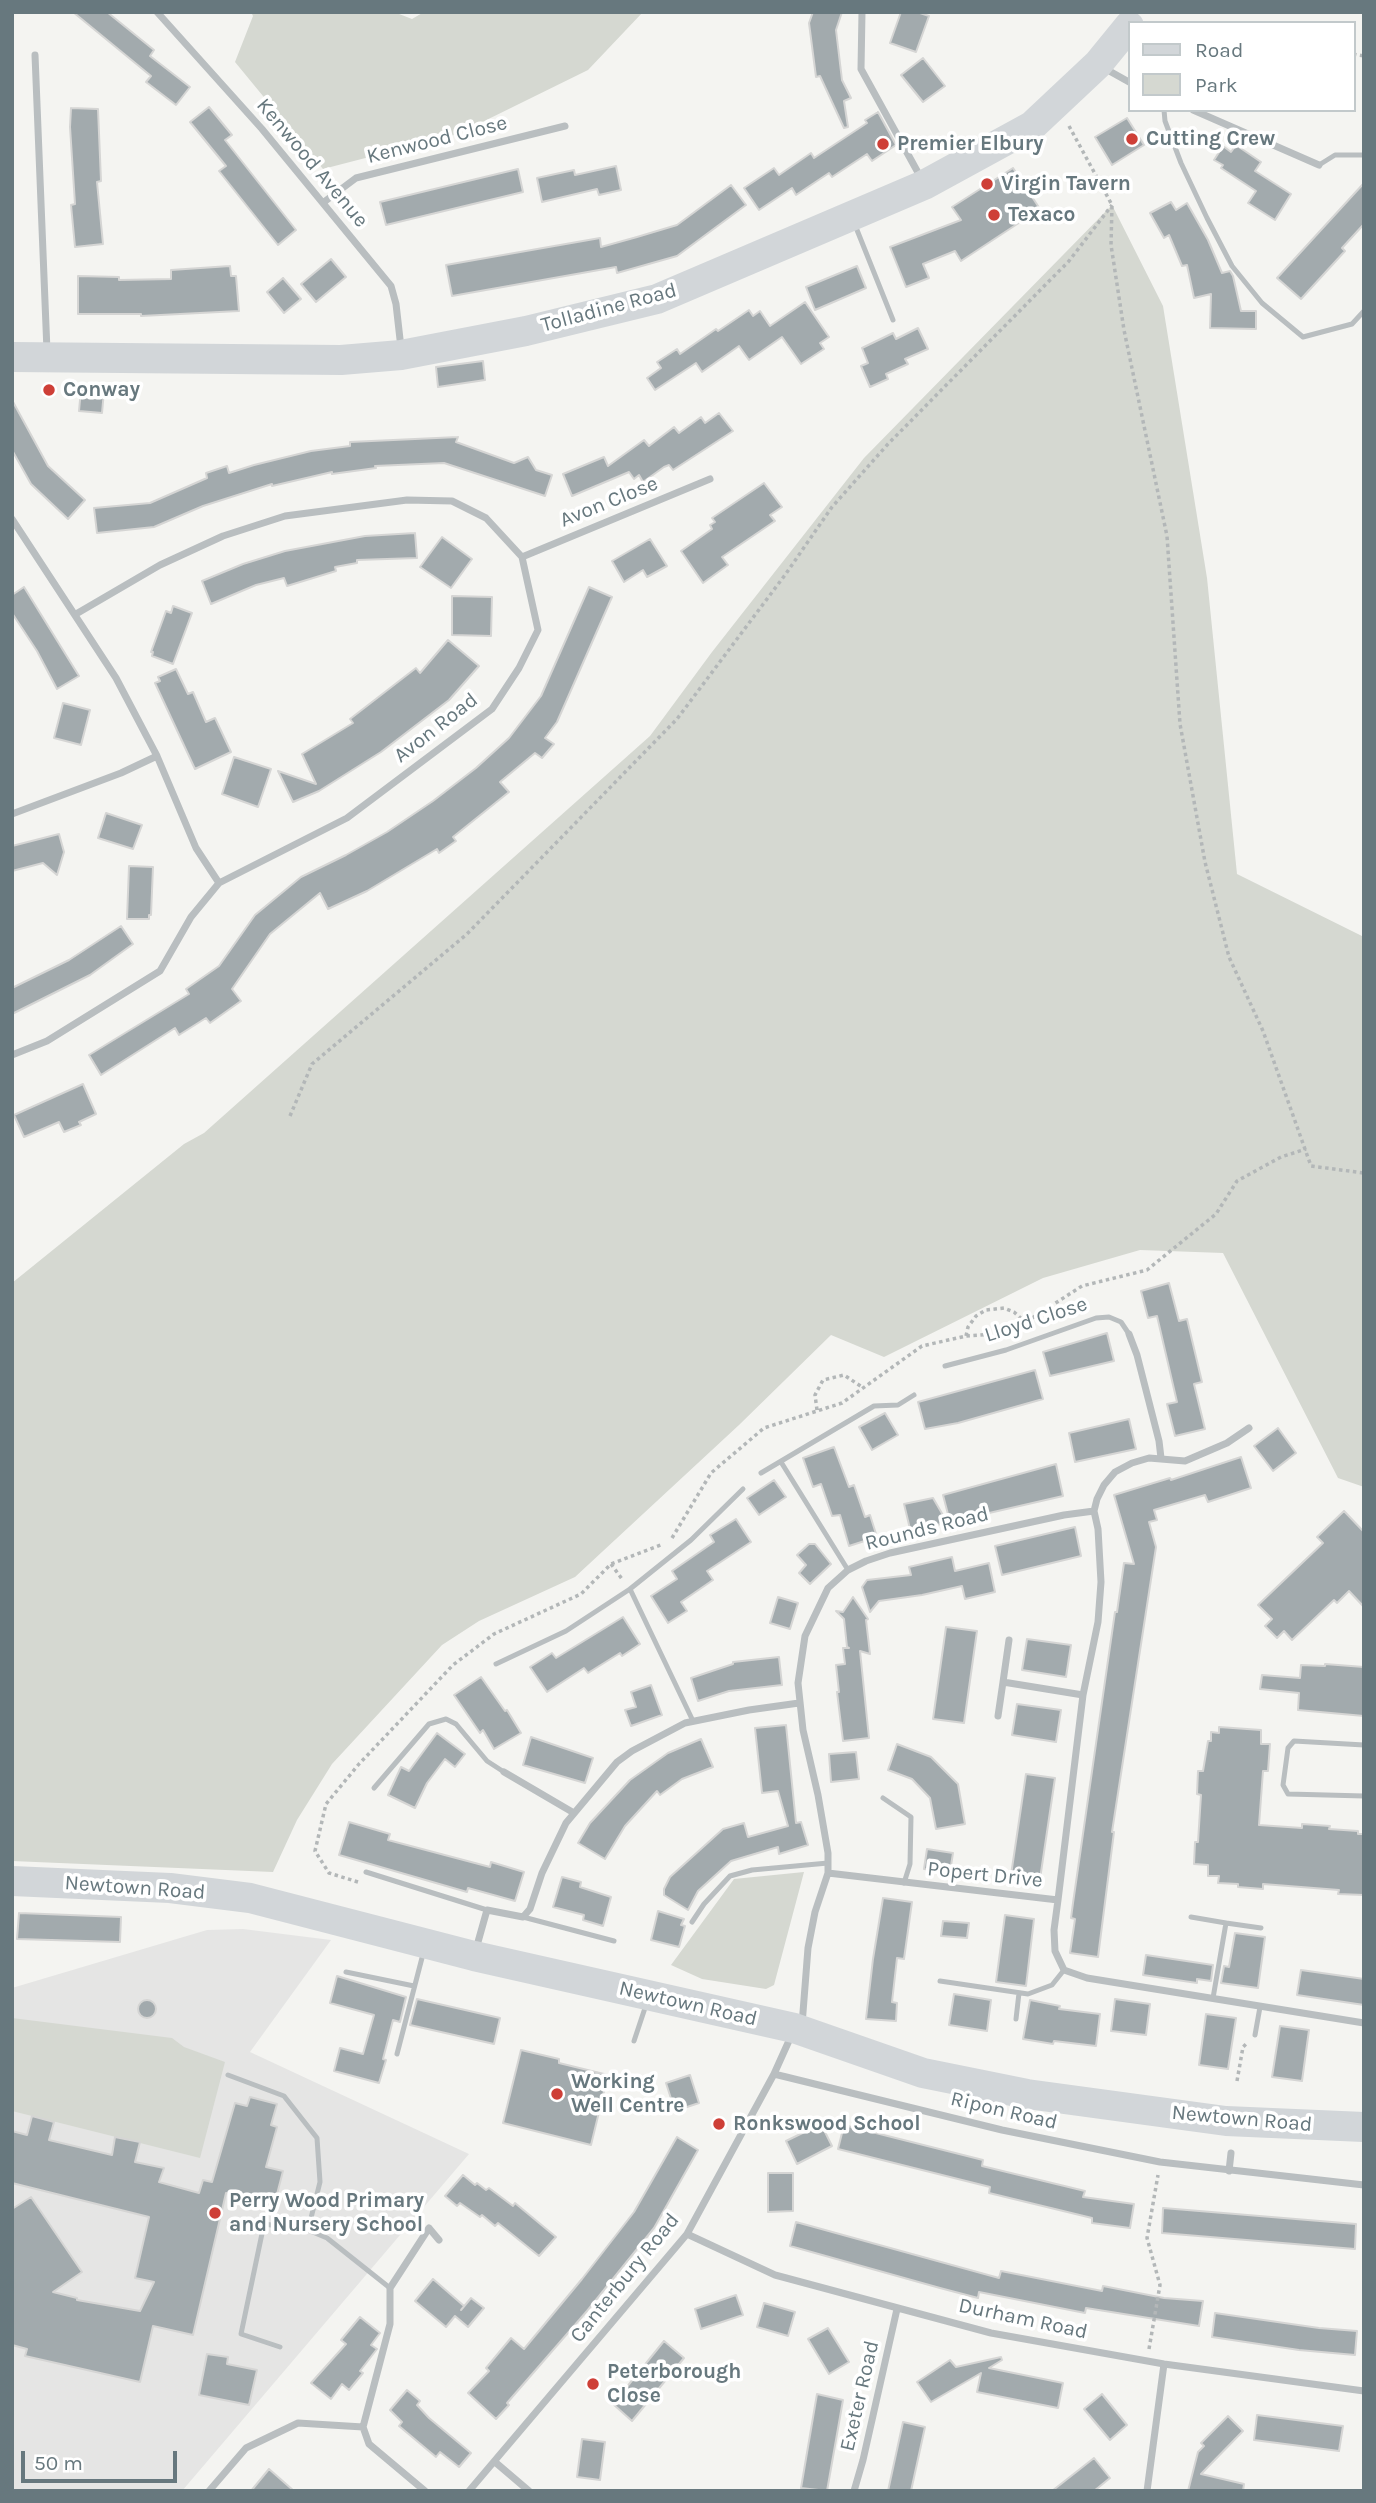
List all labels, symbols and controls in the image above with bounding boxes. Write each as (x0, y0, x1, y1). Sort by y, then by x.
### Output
legend (1128, 21, 1355, 112)
text: Road (1195, 38, 1243, 62)
text: Park (1195, 73, 1238, 97)
street label: Kenwood Avenue (251, 93, 373, 233)
street label: Kenwood Close (364, 110, 510, 170)
place label: Cutting Crew (1146, 126, 1275, 152)
place label: Premier Elbury (897, 131, 1044, 157)
marker: Cutting Crew (1124, 131, 1140, 147)
marker: Premier Elbury (875, 136, 891, 152)
place label: Virgin Tavern (1001, 171, 1131, 197)
marker: Virgin Tavern (979, 176, 995, 192)
place label: Texaco (1008, 202, 1075, 228)
marker: Texaco (986, 207, 1002, 223)
street label: Tolladine Road (539, 278, 679, 338)
place label: Conway (63, 377, 140, 403)
marker: Conway (41, 382, 57, 398)
street label: Avon Close (556, 471, 662, 533)
street label: Avon Road (389, 687, 483, 769)
street label: Lloyd Close (981, 1292, 1091, 1348)
street label: Rounds Road (863, 1501, 991, 1557)
street label: Popert Drive (926, 1856, 1044, 1894)
street label: Newtown Road (64, 1871, 206, 1905)
street label: Newtown Road (616, 1976, 760, 2032)
place label: Working Well Centre (571, 2069, 684, 2119)
marker: Working Well Centre (549, 2086, 565, 2102)
street label: Ripon Road (948, 2086, 1060, 2136)
street label: Newtown Road (1171, 2100, 1313, 2138)
place label: Ronkswood School (733, 2111, 921, 2137)
marker: Ronkswood School (711, 2116, 727, 2132)
place label: Perry Wood Primary and Nursery School (229, 2188, 424, 2238)
marker: Perry Wood Primary and Nursery School (207, 2205, 223, 2221)
street label: Canterbury Road (565, 2208, 685, 2348)
street label: Durham Road (956, 2293, 1090, 2345)
street label: Exeter Road (835, 2338, 885, 2454)
place label: Peterborough Close (607, 2359, 741, 2409)
marker: Peterborough Close (585, 2376, 601, 2392)
scale bar (24, 2436, 180, 2480)
text: 50 m (34, 2451, 83, 2475)

